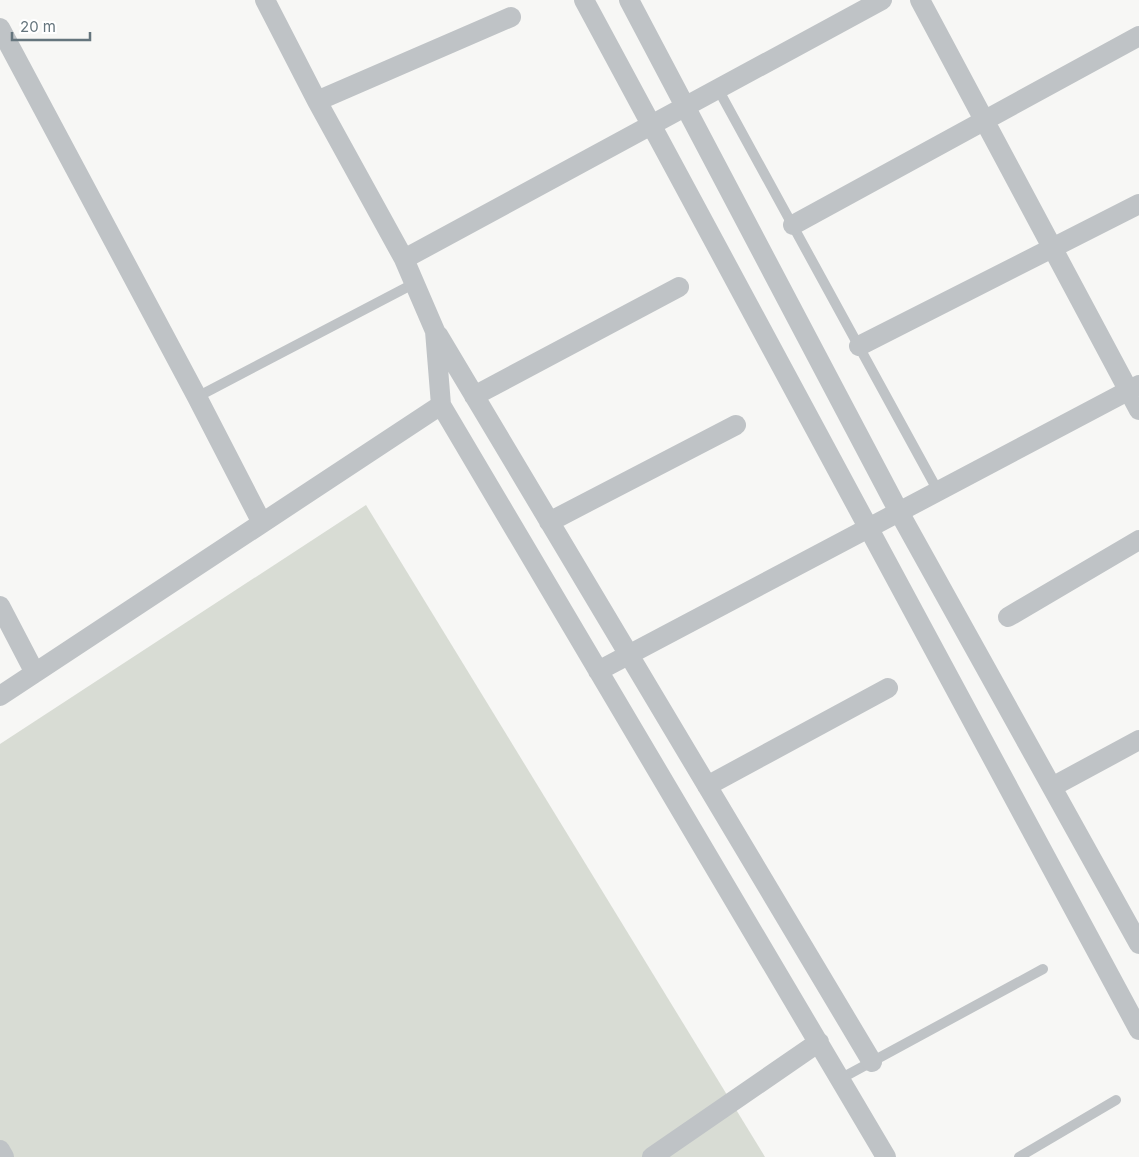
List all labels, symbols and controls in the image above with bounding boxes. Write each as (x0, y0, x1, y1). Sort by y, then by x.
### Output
scale bar (12, 10, 90, 42)
text: 20 m (20, 17, 56, 36)

